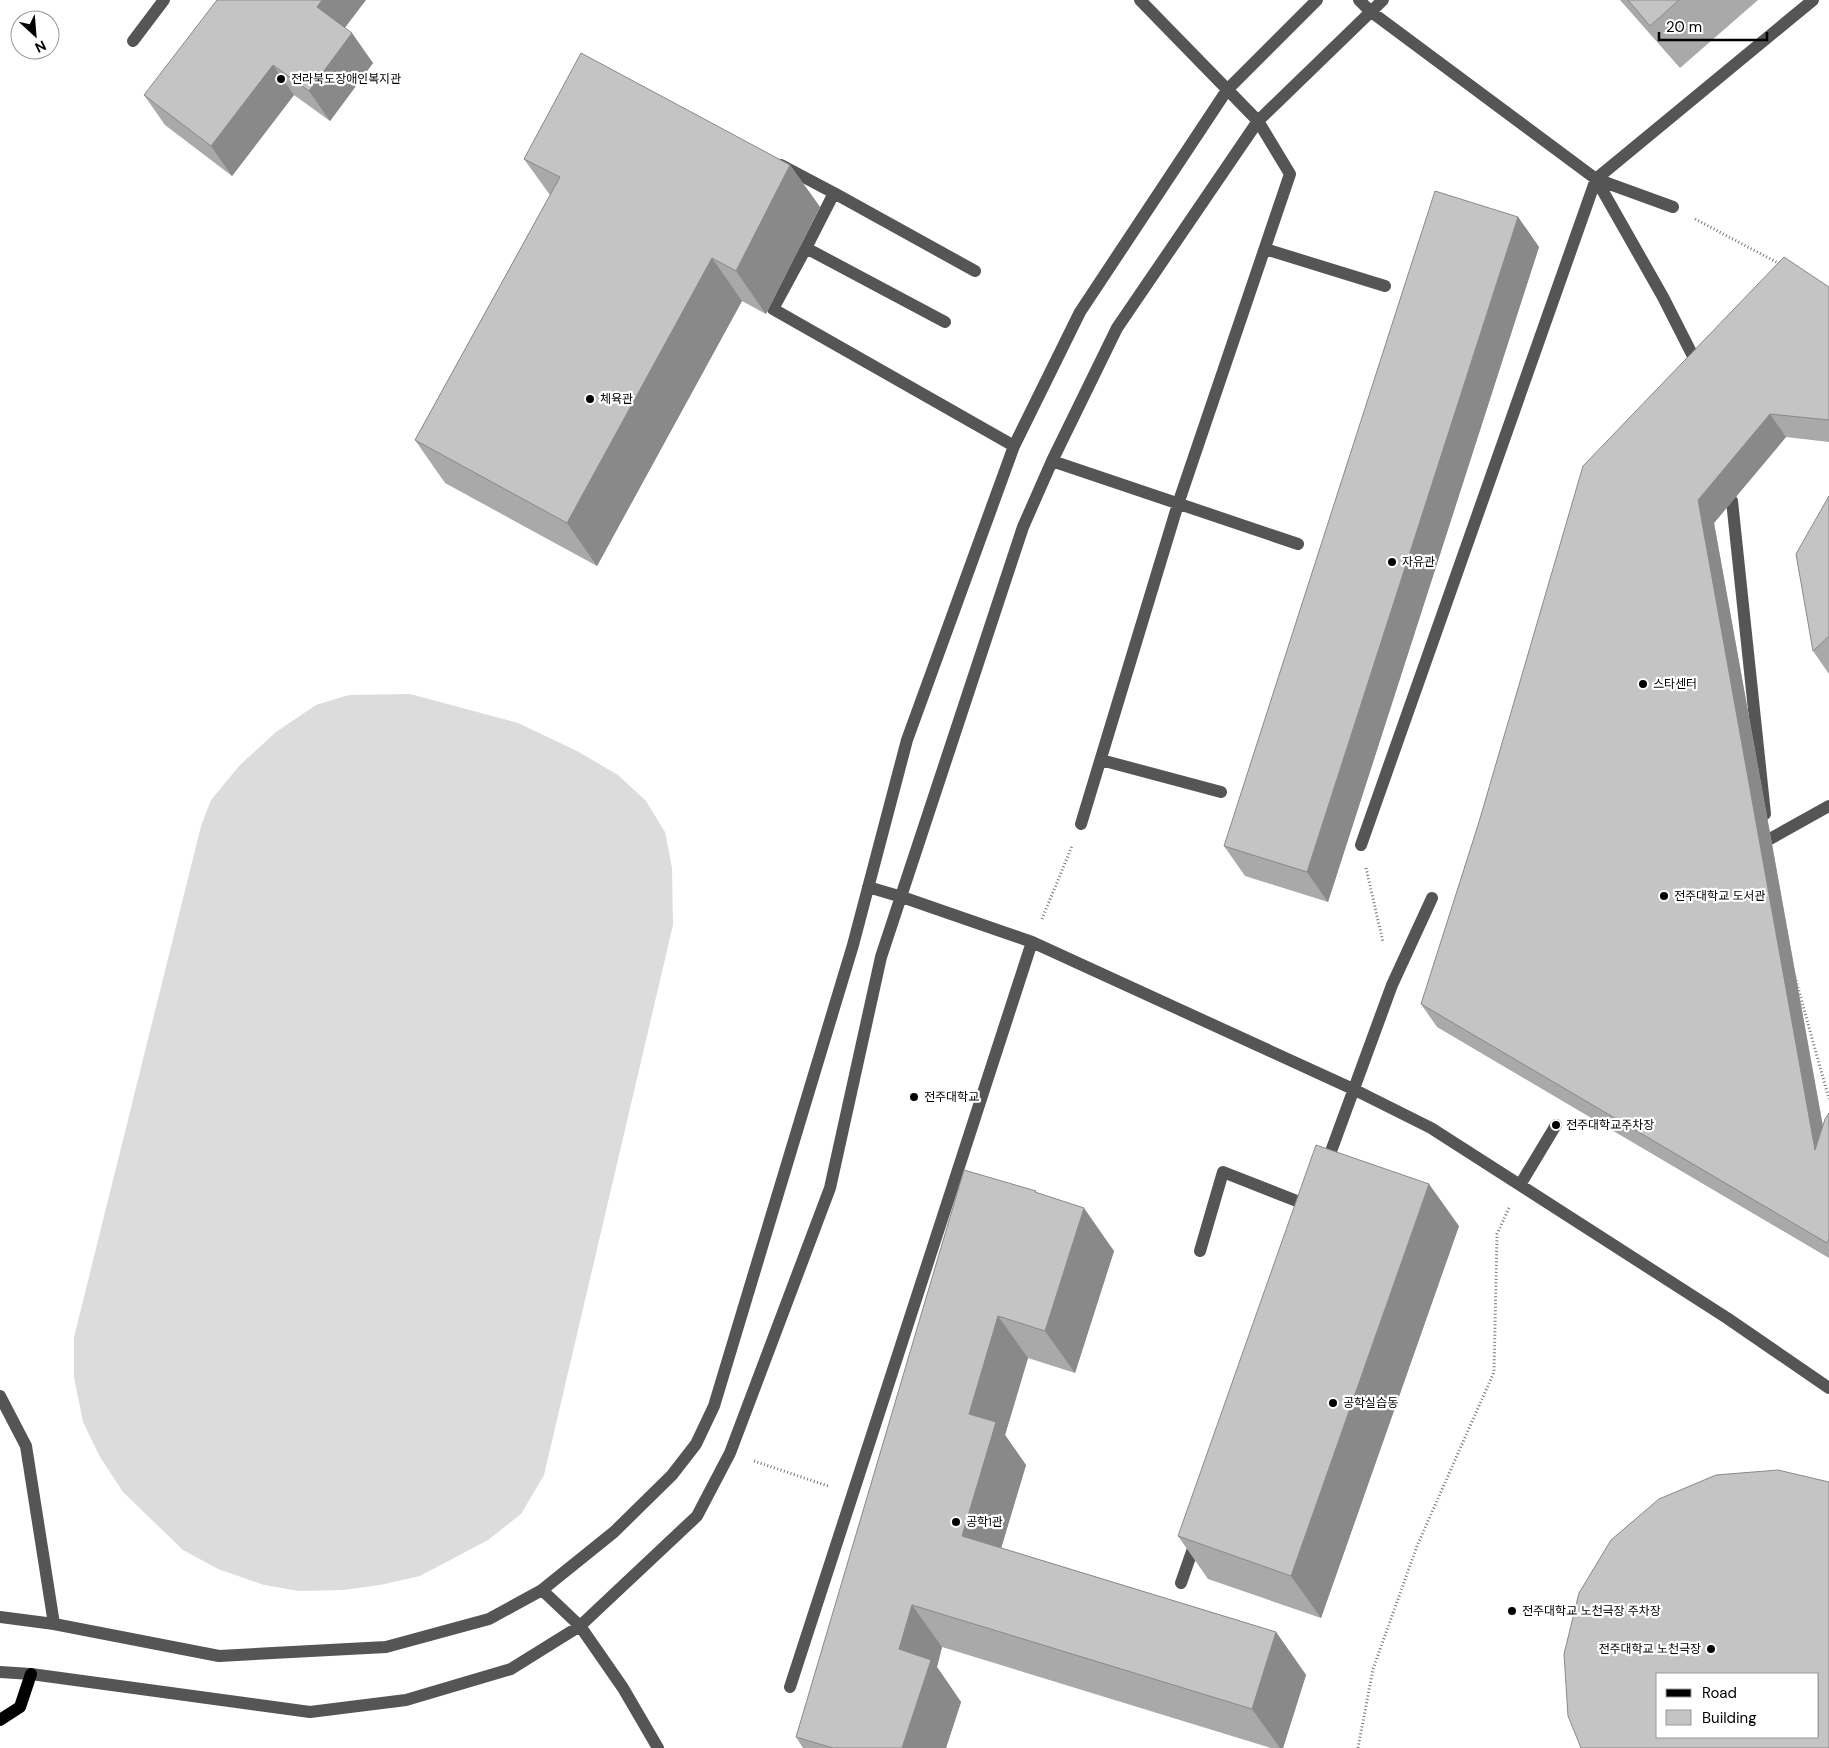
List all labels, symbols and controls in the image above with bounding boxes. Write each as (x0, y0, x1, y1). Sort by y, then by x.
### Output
north arrow (10, 10, 60, 60)
scale bar (1659, 10, 1766, 42)
text: 20 m (1666, 17, 1702, 37)
text: N (32, 36, 49, 57)
place label: 전라북도장애인복지관 (291, 71, 401, 87)
marker: 전라북도장애인복지관 (275, 73, 287, 85)
place label: 체육관 (600, 391, 633, 407)
marker: 체육관 (584, 393, 596, 405)
place label: 자유관 (1402, 554, 1435, 570)
marker: 자유관 (1386, 556, 1398, 568)
place label: 스타센터 (1653, 676, 1697, 692)
marker: 스타센터 (1637, 678, 1649, 690)
place label: 전주대학교 도서관 (1674, 888, 1766, 904)
marker: 전주대학교 도서관 (1658, 890, 1670, 902)
place label: 전주대학교 (924, 1089, 979, 1105)
marker: 전주대학교 (908, 1091, 920, 1103)
place label: 전주대학교주차장 (1566, 1117, 1654, 1133)
marker: 전주대학교주차장 (1550, 1119, 1562, 1131)
place label: 공학실습동 (1343, 1395, 1398, 1411)
marker: 공학실습동 (1327, 1397, 1339, 1409)
place label: 공학1관 (966, 1514, 1003, 1530)
marker: 공학1관 (950, 1516, 962, 1528)
place label: 전주대학교 노천극장 주차장 (1522, 1603, 1661, 1619)
marker: 전주대학교 노천극장 주차장 (1506, 1605, 1518, 1617)
place label: 전주대학교 노천극장 (1598, 1641, 1701, 1657)
marker: 전주대학교 노천극장 (1705, 1643, 1717, 1655)
legend (1656, 1673, 1819, 1738)
text: Road (1702, 1683, 1737, 1703)
text: Building (1702, 1708, 1757, 1728)

